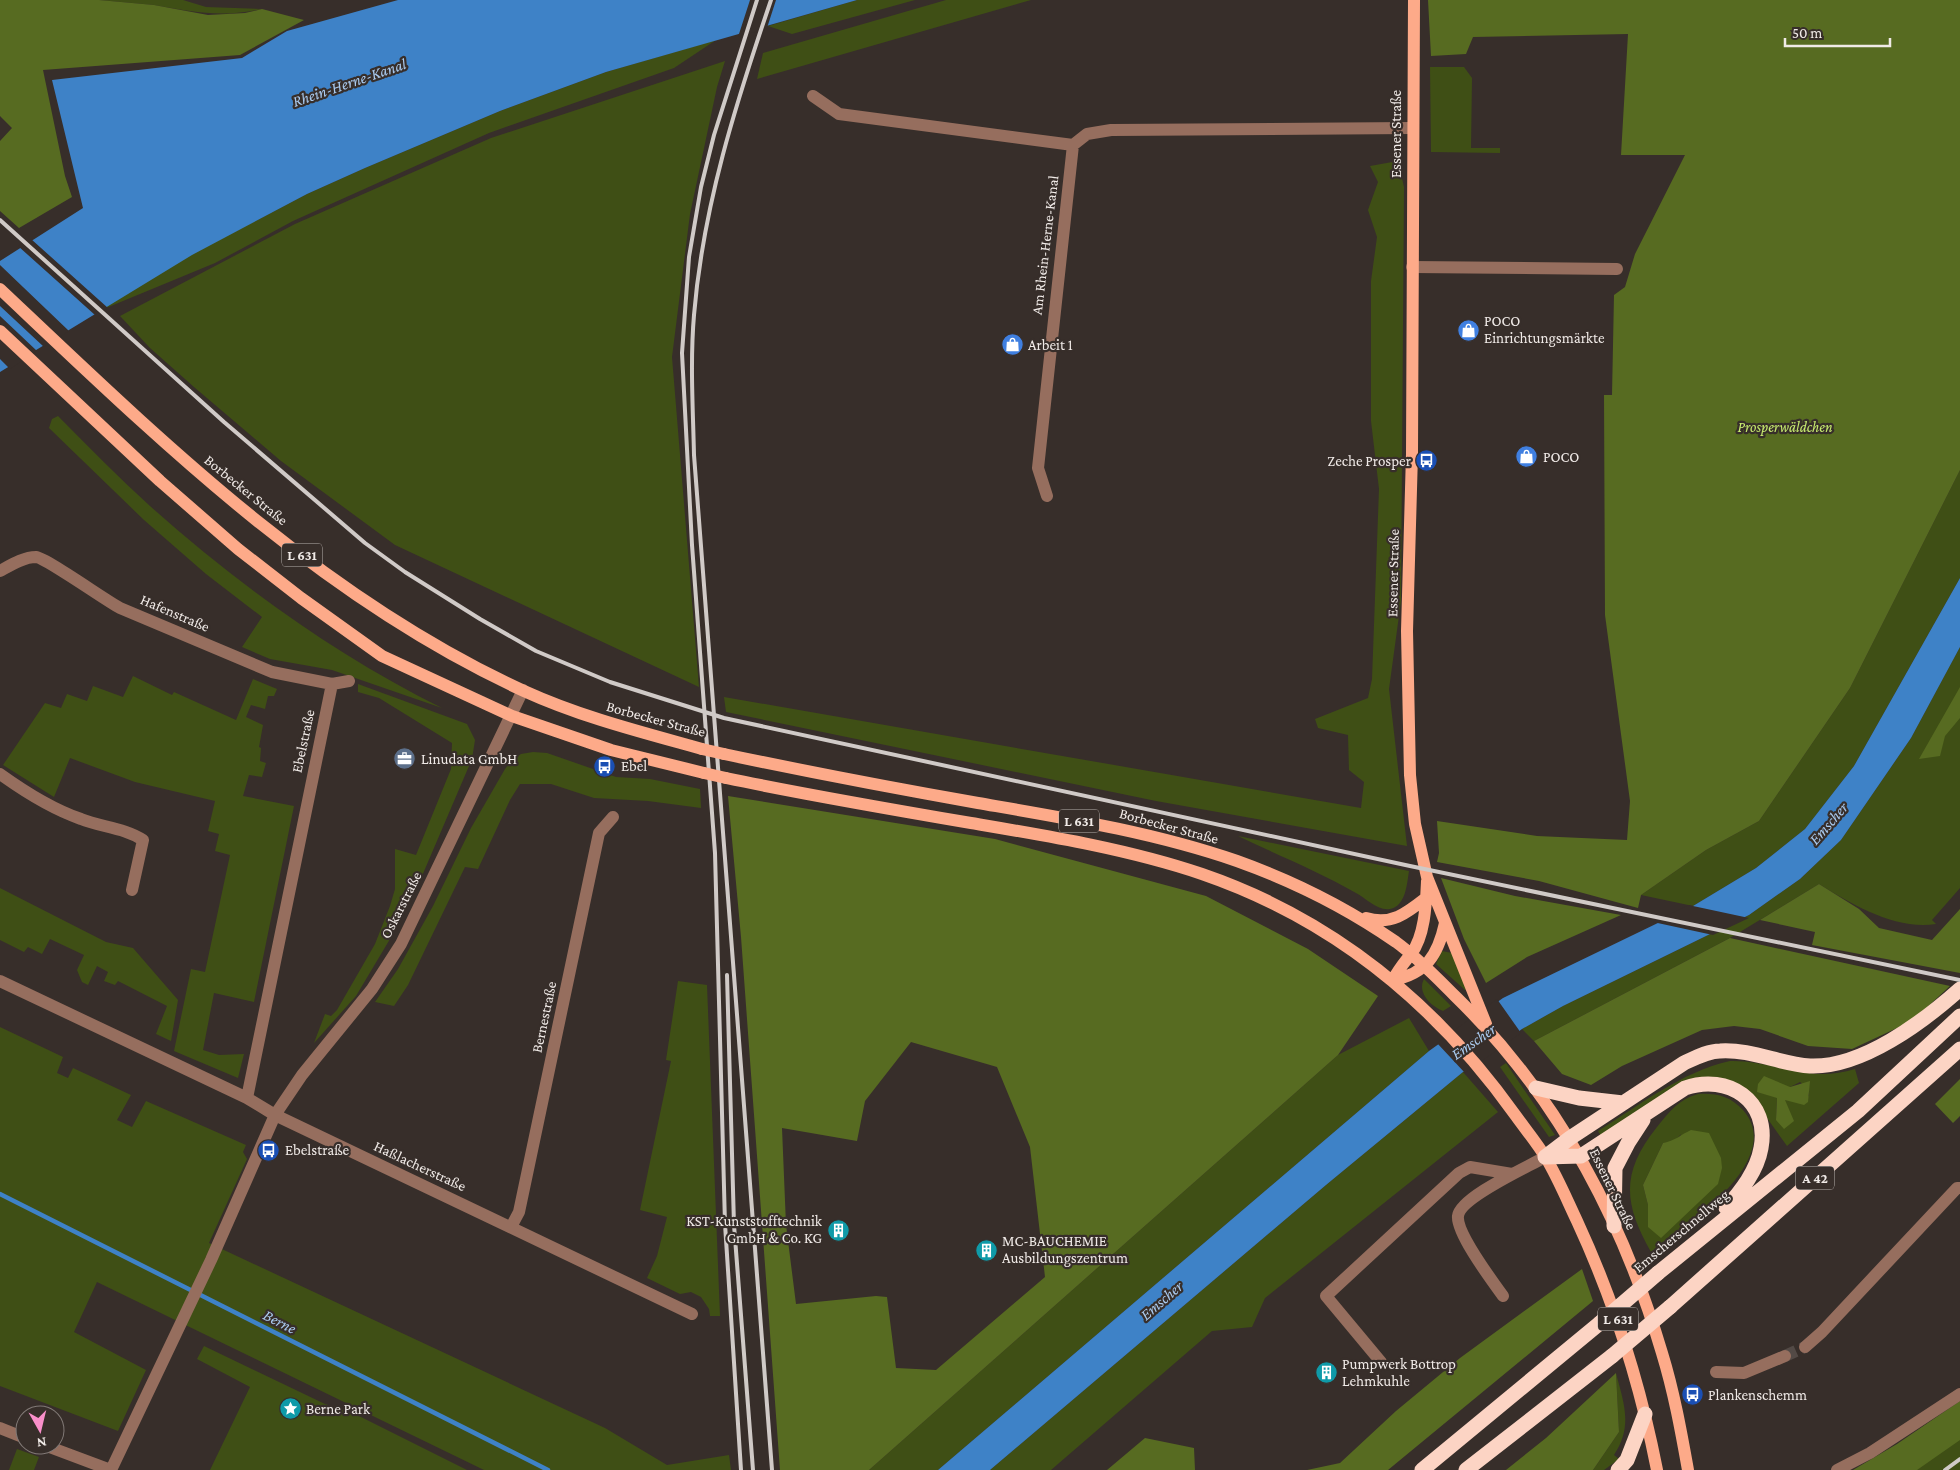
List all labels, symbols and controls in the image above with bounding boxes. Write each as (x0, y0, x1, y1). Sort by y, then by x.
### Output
scale bar (1785, 15, 1890, 47)
text: 50 m (1792, 25, 1822, 41)
water label: Rhein-Herne-Kanal (290, 55, 409, 110)
street label: Essener Straße (1388, 89, 1404, 178)
street label: Am Rhein-Herne-Kanal (1029, 174, 1061, 316)
place label: POCO Einrichtungsmärkte (1484, 313, 1605, 347)
shop icon: POCO Einrichtungsmärkte (1456, 318, 1480, 342)
shop icon: Arbeit 1 (1000, 333, 1024, 357)
place label: Arbeit 1 (1028, 337, 1073, 353)
park label: Prosperwäldchen (1738, 419, 1833, 436)
shop icon: POCO (1515, 445, 1539, 469)
bus stop icon: Zeche Prosper (1415, 449, 1439, 473)
place label: POCO (1543, 449, 1579, 465)
street label: Borbecker Straße (201, 452, 291, 529)
place label: Zeche Prosper (1327, 453, 1412, 470)
street label: Essener Straße (1384, 528, 1402, 617)
road number: L 631 (282, 544, 322, 566)
street label: Hafenstraße (138, 591, 212, 635)
street label: Borbecker Straße (605, 698, 708, 740)
street label: Ebelstraße (289, 708, 318, 774)
office icon: Linudata GmbH (393, 747, 417, 771)
place label: Linudata GmbH (421, 751, 517, 767)
bus stop icon: Ebel (593, 754, 617, 778)
place label: Ebel (621, 758, 647, 774)
water label: Emscher (1806, 799, 1852, 848)
street label: Borbecker Straße (1118, 805, 1221, 847)
road number: L 631 (1059, 809, 1099, 832)
street label: Oskarstraße (377, 868, 425, 941)
street label: Bernestraße (529, 979, 559, 1054)
water label: Emscher (1448, 1020, 1499, 1063)
bus stop icon: Ebelstraße (257, 1138, 281, 1162)
street label: Haßlacherstraße (371, 1138, 469, 1195)
place label: Ebelstraße (285, 1142, 349, 1158)
street label: Essener Straße (1586, 1146, 1640, 1233)
road number: A 42 (1796, 1166, 1834, 1190)
street label: Emscherschnellweg (1630, 1186, 1733, 1276)
place label: KST-Kunststofftechnik GmbH & Co. KG (686, 1213, 823, 1246)
building icon: KST-Kunststofftechnik GmbH & Co. KG (826, 1218, 850, 1242)
place label: MC-BAUCHEMIE Ausbildungszentrum (1002, 1233, 1128, 1267)
building icon: MC-BAUCHEMIE Ausbildungszentrum (974, 1238, 998, 1262)
water label: Emscher (1137, 1277, 1186, 1323)
water label: Berne (261, 1306, 299, 1337)
road number: L 631 (1598, 1308, 1638, 1330)
place label: Pumpwerk Bottrop Lehmkuhle (1342, 1356, 1456, 1389)
building icon: Pumpwerk Bottrop Lehmkuhle (1314, 1361, 1338, 1385)
bus stop icon: Plankenschemm (1680, 1383, 1704, 1407)
place label: Plankenschemm (1708, 1387, 1807, 1403)
place icon: Berne Park (278, 1397, 302, 1421)
place label: Berne Park (306, 1401, 371, 1417)
north arrow (15, 1405, 65, 1455)
text: N (36, 1434, 48, 1452)

